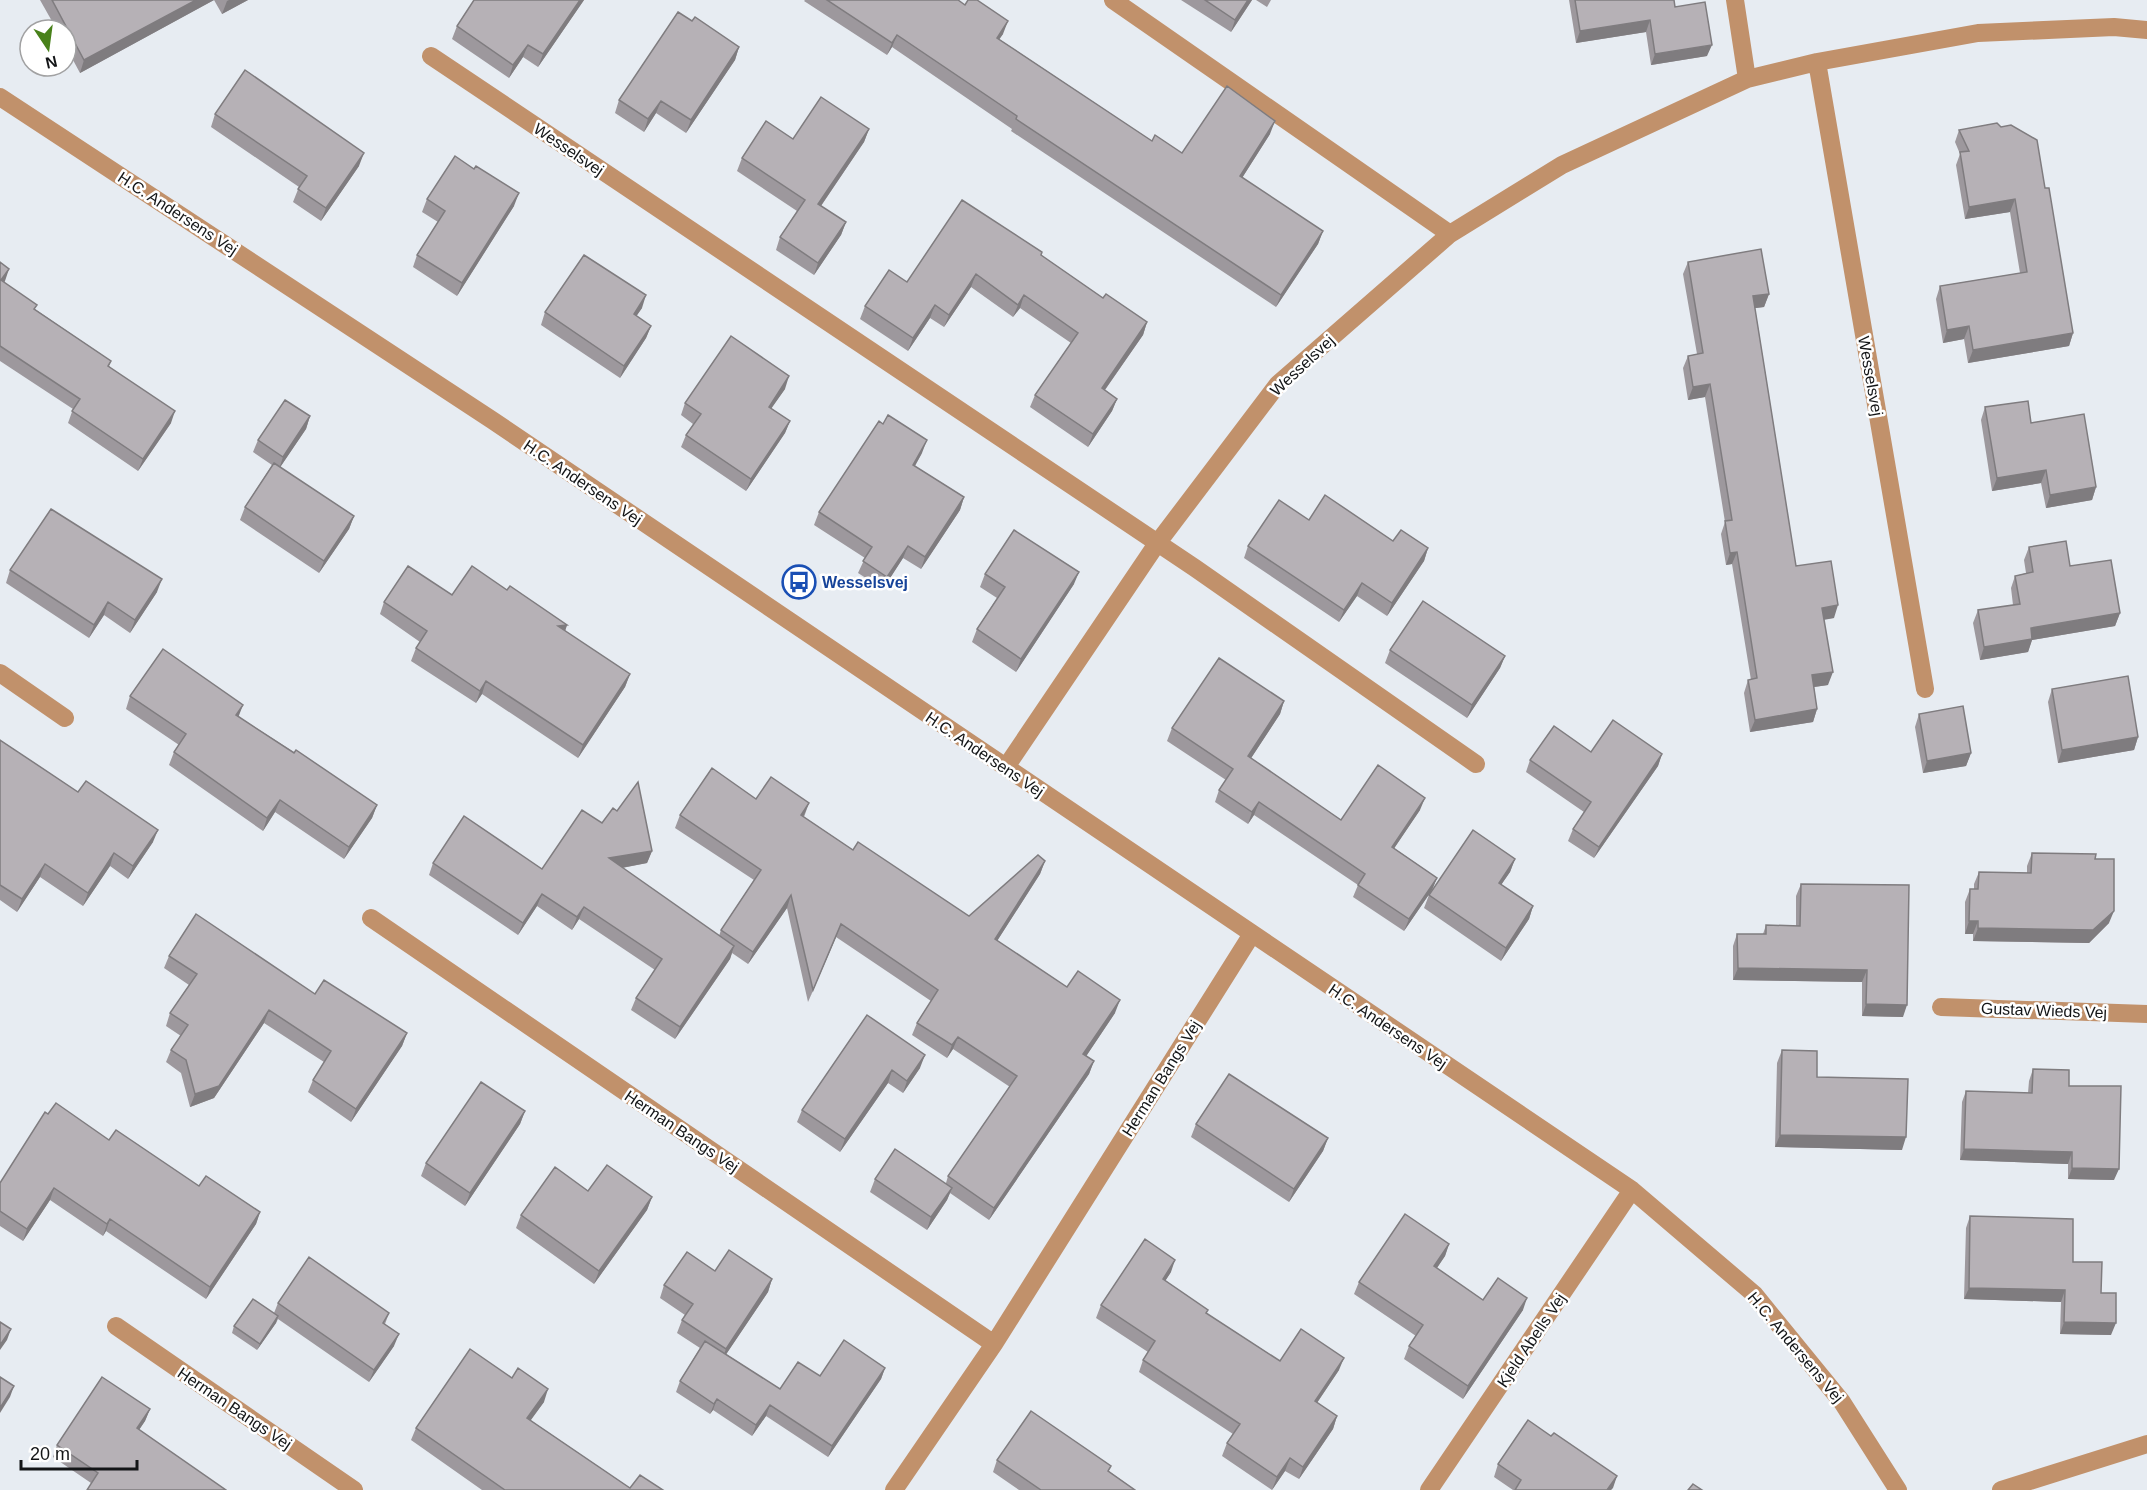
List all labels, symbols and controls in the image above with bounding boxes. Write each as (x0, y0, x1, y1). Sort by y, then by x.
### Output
north arrow (18, 18, 78, 78)
text: N (44, 53, 59, 72)
street label: Wesselsvej (531, 120, 607, 179)
street label: H.C. Andersens Vej (115, 169, 241, 258)
street label: Wesselsvej (1267, 332, 1338, 399)
street label: Wesselsvej (1855, 335, 1886, 417)
street label: H.C. Andersens Vej (520, 437, 645, 528)
bus stop icon: Wesselsvej (781, 564, 817, 600)
place label: Wesselsvej (822, 574, 908, 591)
street label: H.C. Andersens Vej (922, 709, 1047, 800)
street label: H.C. Andersens Vej (1325, 981, 1450, 1072)
street label: Gustav Wieds Vej (1981, 1000, 2107, 1021)
street label: Herman Bangs Vej (1119, 1017, 1204, 1139)
street label: Herman Bangs Vej (622, 1087, 742, 1176)
street label: H.C. Andersens Vej (1745, 1289, 1847, 1406)
street label: Kjeld Abells Vej (1494, 1290, 1569, 1390)
street label: Herman Bangs Vej (175, 1364, 295, 1453)
scale bar (21, 1433, 136, 1471)
text: 20 m (30, 1444, 70, 1464)

